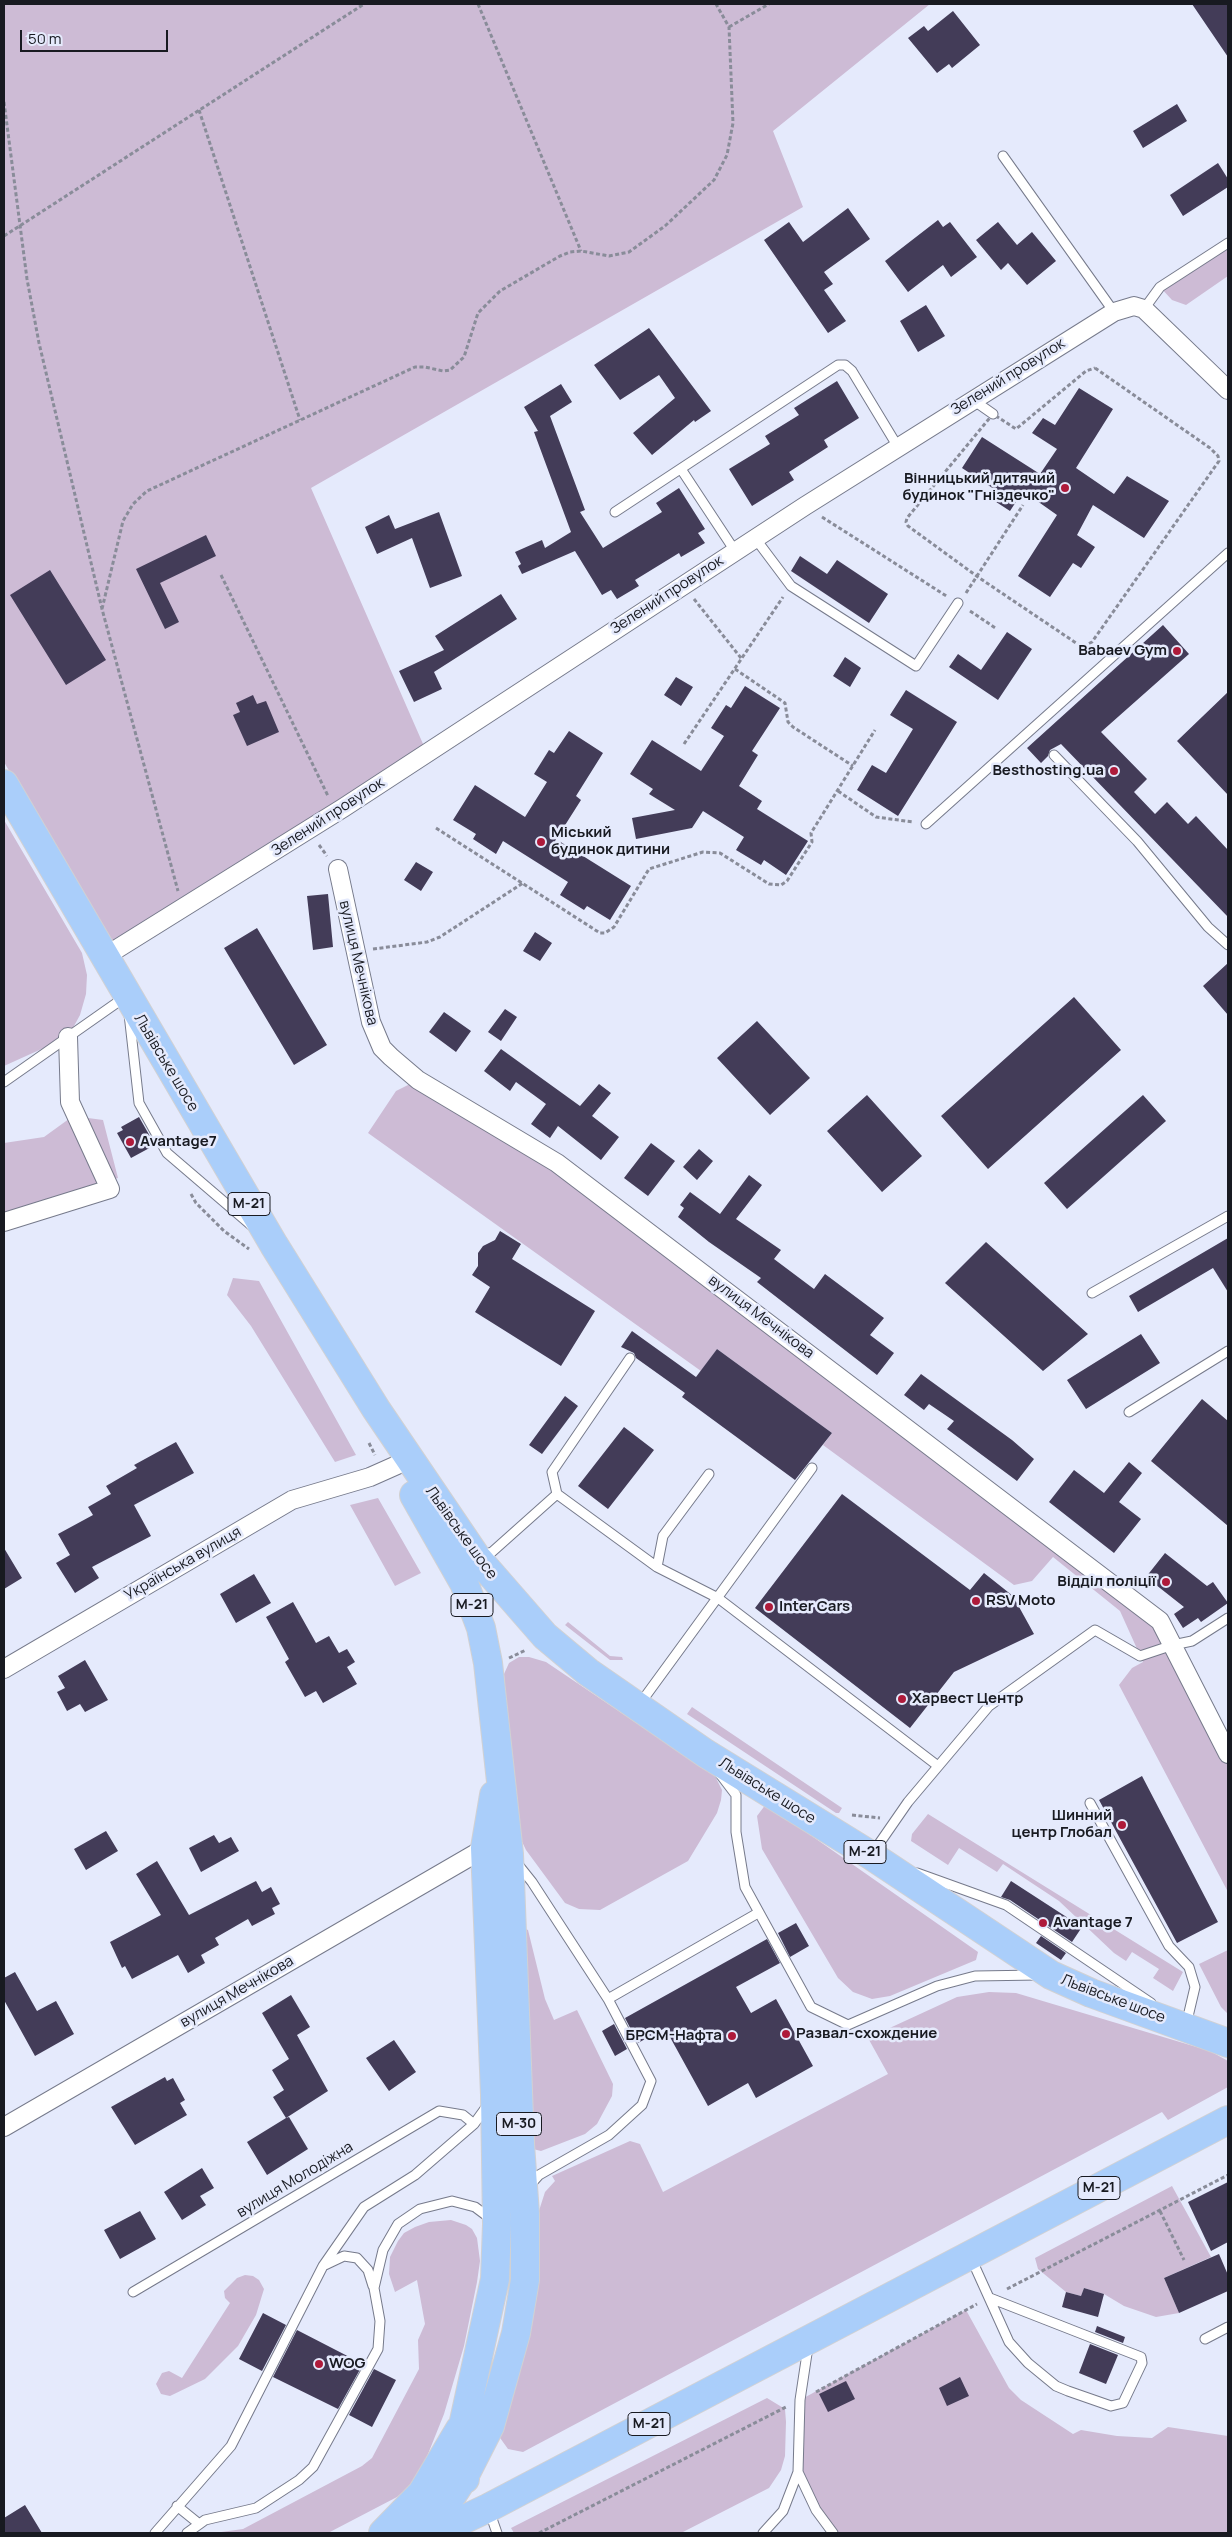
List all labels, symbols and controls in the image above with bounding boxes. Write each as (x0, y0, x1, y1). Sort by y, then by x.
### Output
scale bar (22, 20, 170, 52)
text: 50 m (28, 28, 62, 49)
street label: Зелений провулок (948, 335, 1068, 419)
place label: Вінницький дитячий будинок "Гніздечко" (902, 470, 1055, 505)
marker: Вінницький дитячий будинок "Гніздечко" (1059, 482, 1071, 494)
street label: Зелений провулок (607, 552, 727, 638)
place label: Babaev Gym (1078, 642, 1167, 660)
marker: Babaev Gym (1171, 645, 1183, 657)
place label: Besthosting.ua (992, 762, 1104, 780)
marker: Besthosting.ua (1108, 765, 1120, 777)
street label: Зелений провулок (268, 774, 388, 860)
place label: Міський будинок дитини (551, 824, 670, 859)
marker: Міський будинок дитини (535, 836, 547, 848)
street label: вулиця Мечнікова (335, 899, 381, 1027)
street label: Львівське шосе (130, 1011, 202, 1115)
place label: Avantage7 (140, 1133, 217, 1151)
marker: Avantage7 (124, 1136, 136, 1148)
road number: М-21 (228, 1192, 270, 1216)
street label: вулиця Мечнікова (705, 1271, 817, 1363)
street label: Львівське шосе (421, 1483, 501, 1583)
street label: Українська вулиця (121, 1523, 245, 1605)
place label: Відділ поліції (1057, 1573, 1156, 1591)
marker: Відділ поліції (1160, 1576, 1172, 1588)
place label: RSV Moto (986, 1592, 1056, 1610)
road number: М-21 (451, 1594, 493, 1616)
marker: RSV Moto (970, 1595, 982, 1607)
place label: Inter Cars (779, 1598, 850, 1616)
marker: Inter Cars (763, 1601, 775, 1613)
place label: Харвест Центр (912, 1690, 1024, 1708)
marker: Харвест Центр (896, 1693, 908, 1705)
street label: Львівське шосе (715, 1754, 819, 1828)
place label: Шинний центр Глобал (1012, 1807, 1112, 1842)
marker: Шинний центр Глобал (1116, 1819, 1128, 1831)
road number: М-21 (844, 1840, 886, 1864)
place label: Avantage 7 (1053, 1914, 1133, 1932)
marker: Avantage 7 (1037, 1917, 1049, 1929)
street label: вулиця Мечнікова (177, 1952, 297, 2032)
street label: Львівське шосе (1058, 1971, 1168, 2027)
place label: Развал-схождение (796, 2025, 937, 2043)
place label: БРСМ-Нафта (626, 2027, 722, 2045)
marker: Развал-схождение (780, 2028, 792, 2040)
marker: БРСМ-Нафта (726, 2030, 738, 2042)
road number: М-30 (496, 2112, 542, 2136)
street label: вулиця Молодіжна (234, 2138, 356, 2222)
road number: М-21 (1078, 2176, 1120, 2200)
place label: WOG (329, 2355, 366, 2373)
marker: WOG (313, 2358, 325, 2370)
road number: М-21 (628, 2412, 670, 2436)

